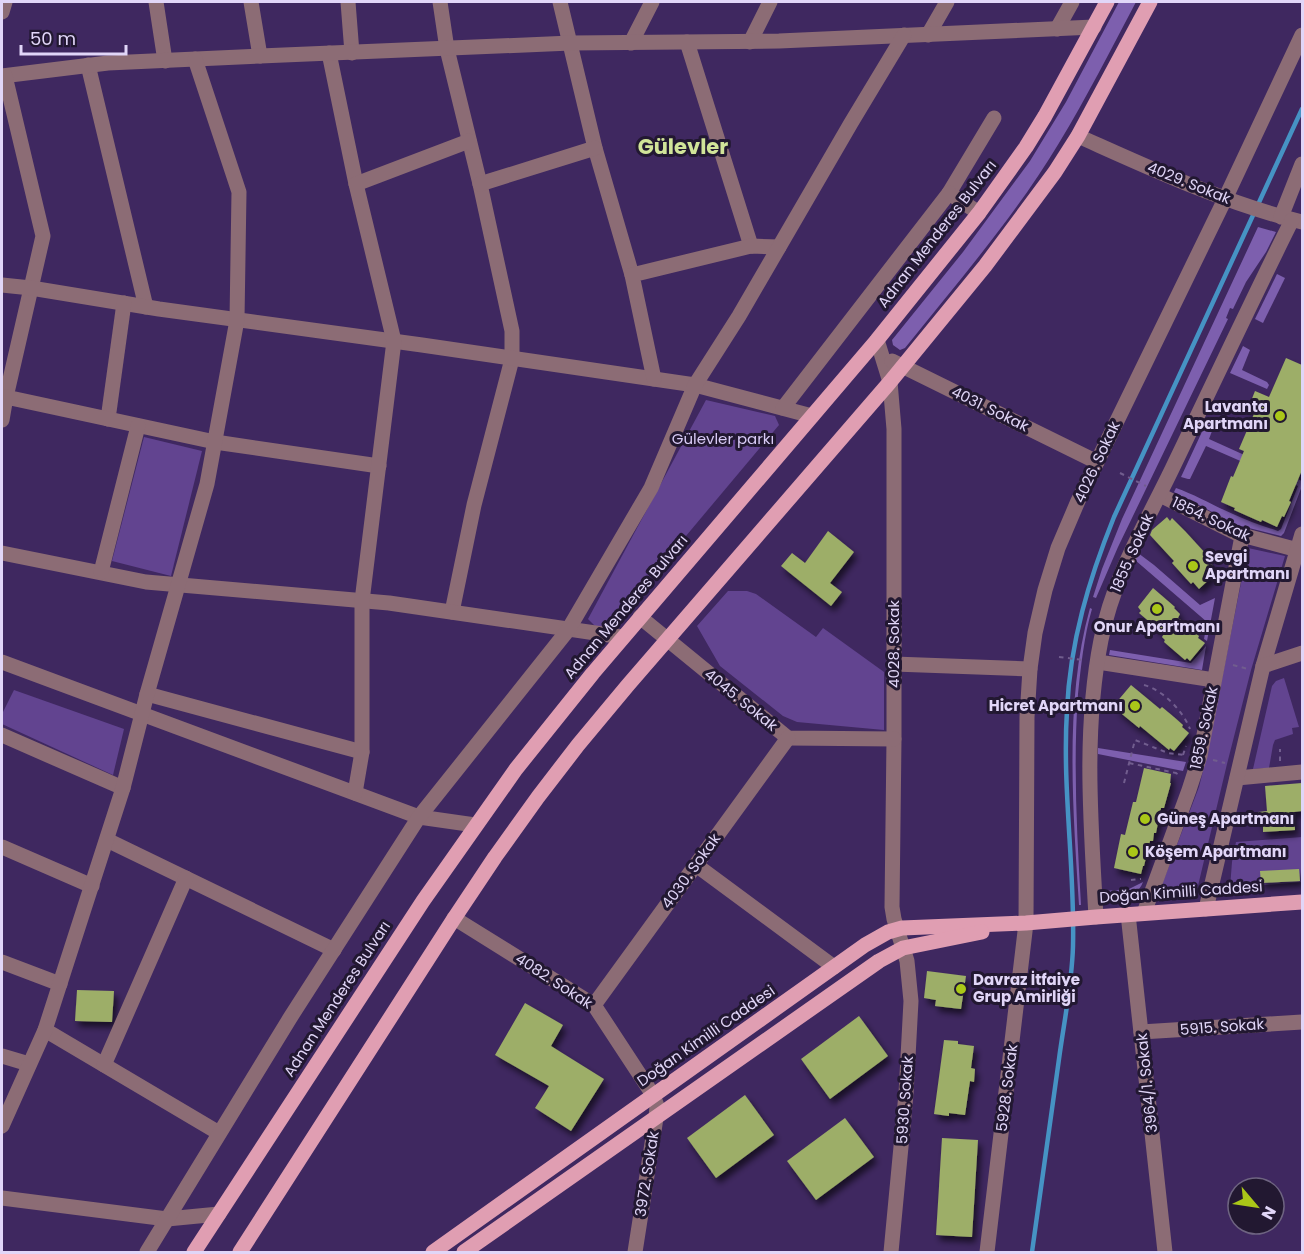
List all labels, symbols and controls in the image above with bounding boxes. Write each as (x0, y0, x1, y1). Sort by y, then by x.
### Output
scale bar (21, 18, 126, 56)
text: 50 m (30, 26, 76, 51)
district label: Gülevler (638, 132, 728, 161)
street label: Adnan Menderes Bulvarı (872, 156, 1001, 312)
street label: 4029. Sokak (1144, 156, 1234, 209)
street label: 4031. Sokak (948, 381, 1033, 436)
place label: Lavanta Apartmanı (1183, 396, 1268, 434)
marker: Lavanta Apartmanı (1273, 409, 1287, 423)
street label: 4026. Sokak (1068, 417, 1125, 506)
park label: Gülevler parkı (672, 428, 774, 449)
street label: 1854. Sokak (1169, 491, 1254, 546)
street label: 1855. Sokak (1105, 510, 1158, 596)
street label: Adnan Menderes Bulvarı (559, 530, 692, 683)
place label: Sevgi Apartmanı (1205, 546, 1290, 584)
marker: Sevgi Apartmanı (1186, 559, 1200, 573)
street label: 4028. Sokak (883, 600, 904, 688)
marker: Onur Apartmanı (1150, 602, 1164, 616)
place label: Onur Apartmanı (1094, 616, 1220, 637)
street label: 4045. Sokak (700, 663, 783, 736)
street label: 1859. Sokak (1184, 684, 1223, 771)
place label: Hicret Apartmanı (989, 695, 1123, 716)
marker: Hicret Apartmanı (1128, 699, 1142, 713)
place label: Güneş Apartmanı (1157, 808, 1294, 829)
marker: Güneş Apartmanı (1138, 812, 1152, 826)
street label: 4030. Sokak (656, 829, 725, 913)
place label: Köşem Apartmanı (1145, 841, 1287, 862)
marker: Köşem Apartmanı (1126, 845, 1140, 859)
street label: Doğan Kimilli Caddesi (1099, 875, 1263, 908)
street label: Adnan Menderes Bulvarı (278, 917, 395, 1081)
street label: 4082. Sokak (512, 948, 597, 1014)
place label: Davraz İtfaiye Grup Amirliği (973, 969, 1080, 1007)
street label: Doğan Kimilli Caddesi (633, 980, 779, 1091)
marker: Davraz İtfaiye Grup Amirliği (954, 982, 968, 996)
street label: 5915. Sokak (1179, 1013, 1265, 1040)
street label: 3964/1. Sokak (1131, 1032, 1162, 1134)
street label: 5928. Sokak (991, 1043, 1022, 1133)
street label: 5930. Sokak (891, 1055, 918, 1145)
street label: 3972. Sokak (629, 1129, 664, 1218)
north arrow (1226, 1176, 1286, 1236)
text: N (1256, 1202, 1282, 1224)

